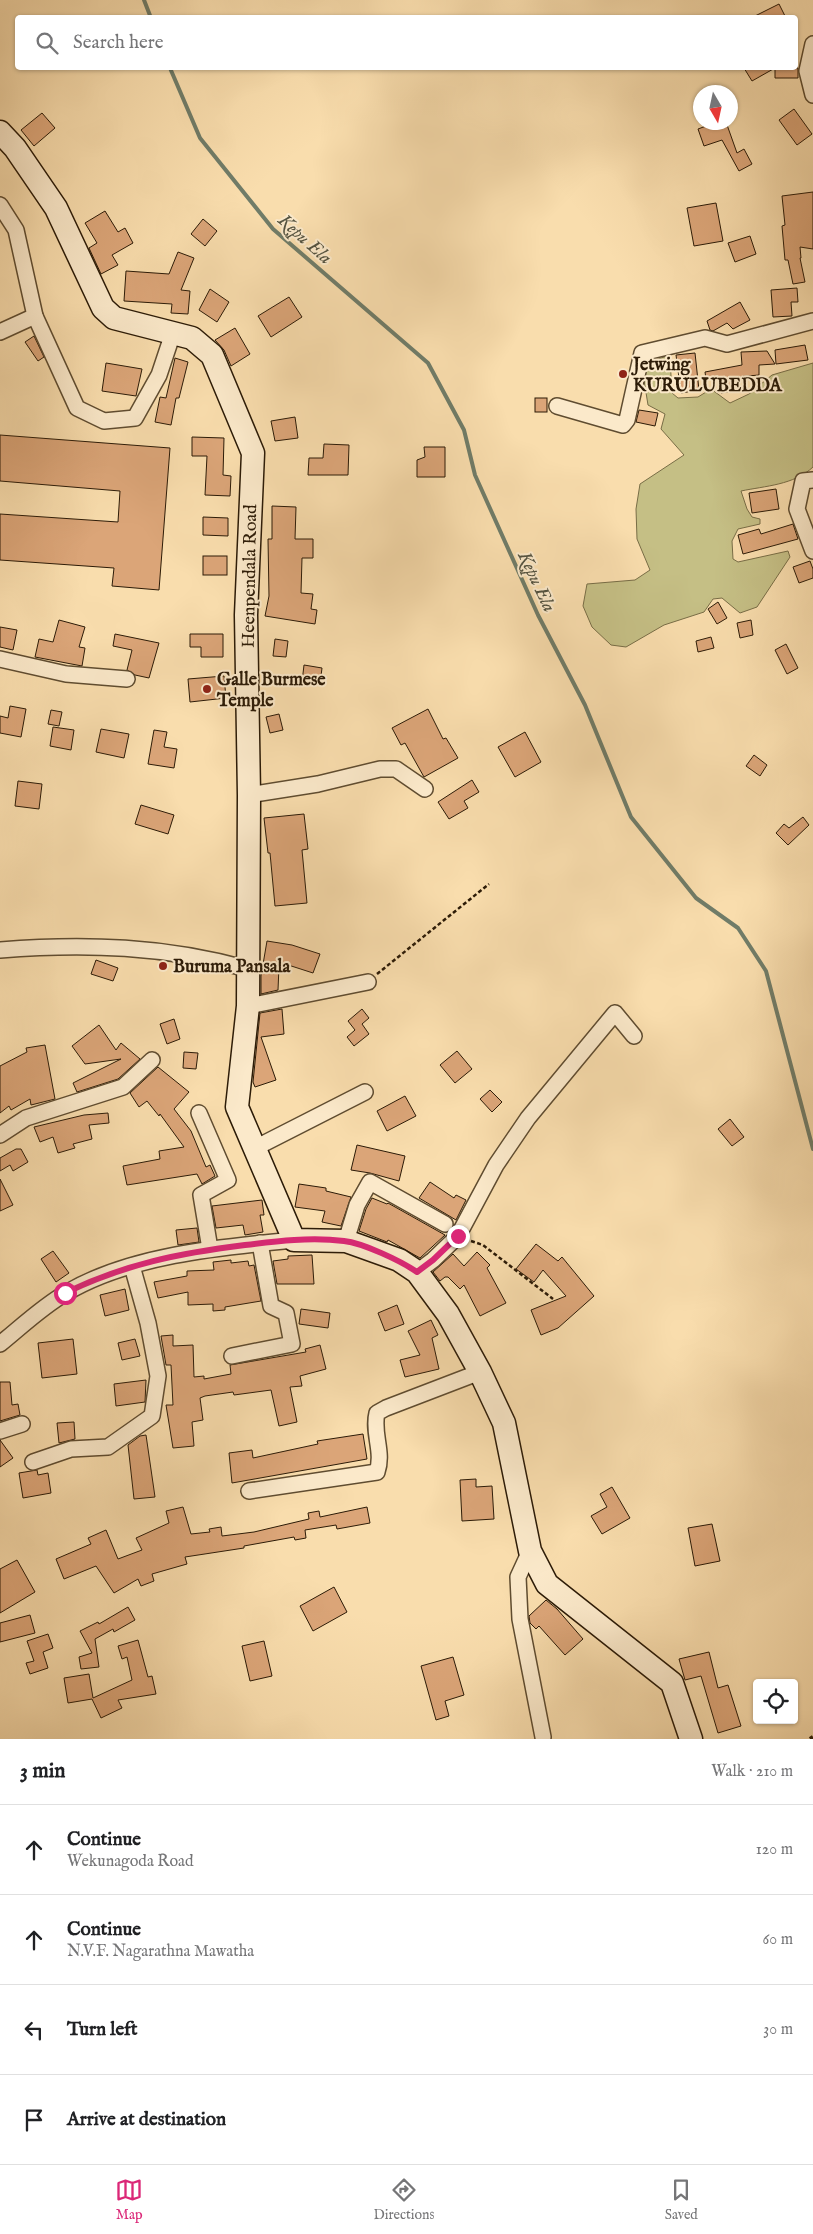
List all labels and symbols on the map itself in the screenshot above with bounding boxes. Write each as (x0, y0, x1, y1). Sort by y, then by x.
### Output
north arrow (693, 85, 738, 130)
water label: Kepu Ela (272, 208, 337, 270)
place label: Jetwing KURULUBEDDA (631, 354, 783, 398)
marker: Jetwing KURULUBEDDA (617, 368, 629, 380)
street label: Heenpendala Road (238, 504, 263, 648)
water label: Kepu Ela (511, 547, 561, 616)
place label: Galle Burmese Temple (216, 669, 326, 713)
marker: Galle Burmese Temple (201, 683, 213, 695)
place label: Buruma Pansala (173, 956, 291, 979)
marker: Buruma Pansala (157, 960, 169, 972)
route end (447, 1225, 470, 1248)
route start (54, 1282, 77, 1305)

